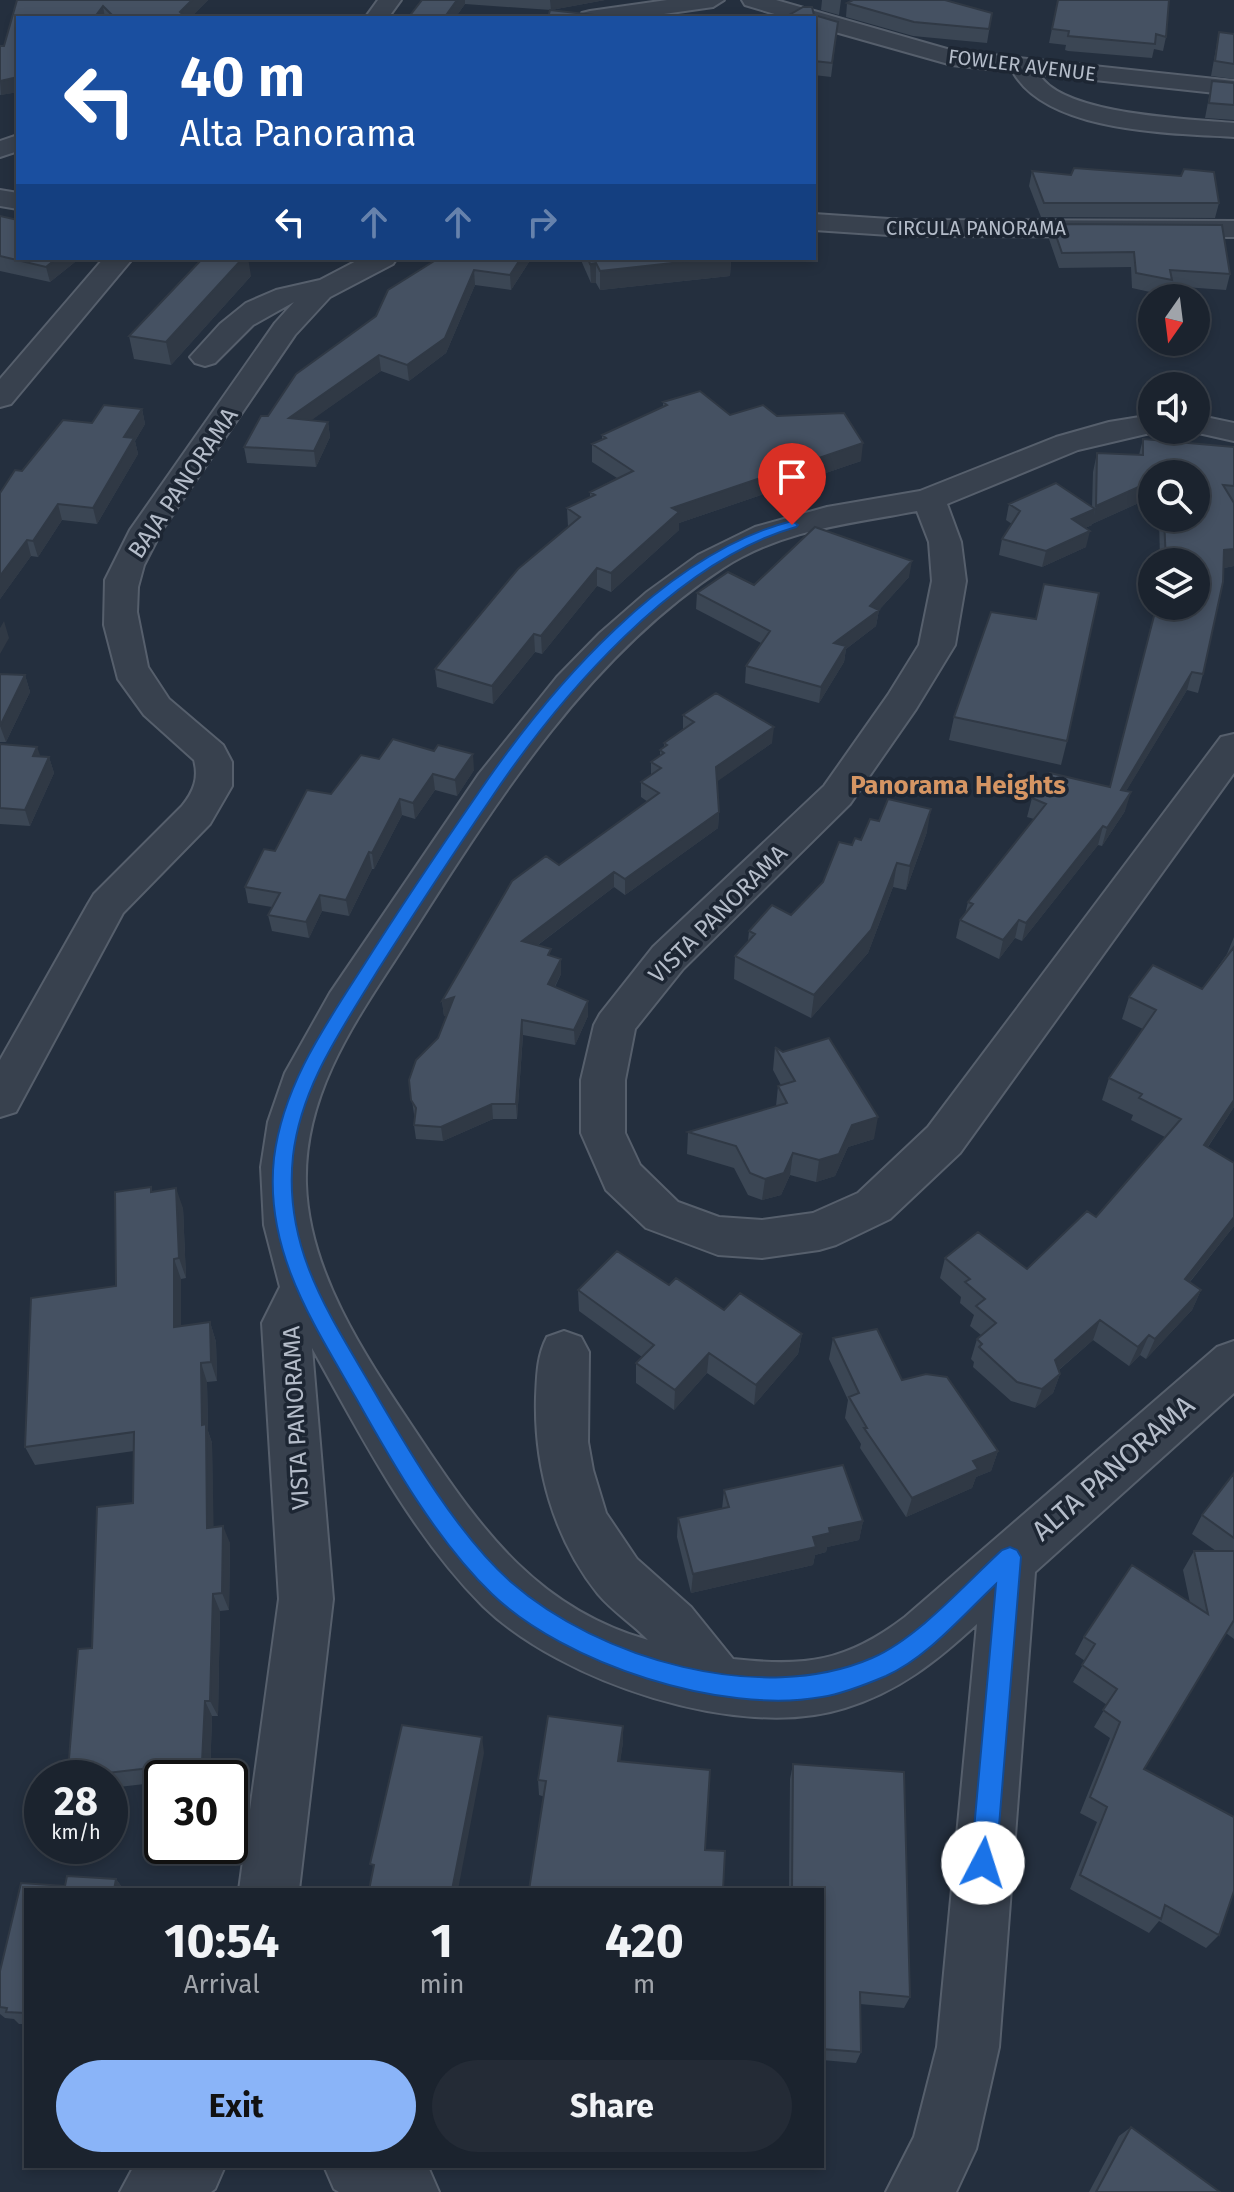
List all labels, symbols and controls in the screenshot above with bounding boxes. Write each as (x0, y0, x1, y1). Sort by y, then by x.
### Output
text: 40 m (180, 44, 305, 111)
street label: FOWLER AVENUE (947, 44, 1097, 86)
icon: left (48, 48, 152, 152)
text: Alta Panorama (180, 112, 416, 156)
icon: left (268, 200, 312, 244)
icon: ahead (352, 200, 396, 244)
icon: ahead (436, 200, 480, 244)
icon: right (520, 200, 564, 244)
street label: CIRCULA PANORAMA (886, 216, 1067, 240)
north arrow (1138, 284, 1210, 356)
map controls (1138, 284, 1210, 620)
button: sound (1138, 372, 1210, 444)
street label: BAJA PANORAMA (122, 402, 244, 564)
pin (758, 443, 826, 525)
icon: arrive (770, 455, 814, 499)
button: search (1138, 460, 1210, 532)
button: layers (1138, 548, 1210, 620)
district label: Panorama Heights (850, 770, 1066, 801)
street label: VISTA PANORAMA (643, 839, 793, 989)
street label: VISTA PANORAMA (277, 1325, 315, 1511)
street label: ALTA PANORAMA (1025, 1389, 1201, 1547)
speed limit sign: 30 (144, 1760, 248, 1864)
text: 28 (54, 1778, 98, 1826)
text: km/h (51, 1820, 101, 1844)
position arrow (941, 1821, 1025, 1905)
text: 10:54 (164, 1912, 279, 1970)
text: 1 (431, 1912, 453, 1970)
text: 420 (605, 1912, 684, 1970)
text: Arrival (184, 1969, 260, 2000)
text: min (420, 1969, 464, 2000)
text: m (633, 1969, 655, 2000)
button: Exit (56, 2060, 416, 2152)
button: Share (432, 2060, 792, 2152)

